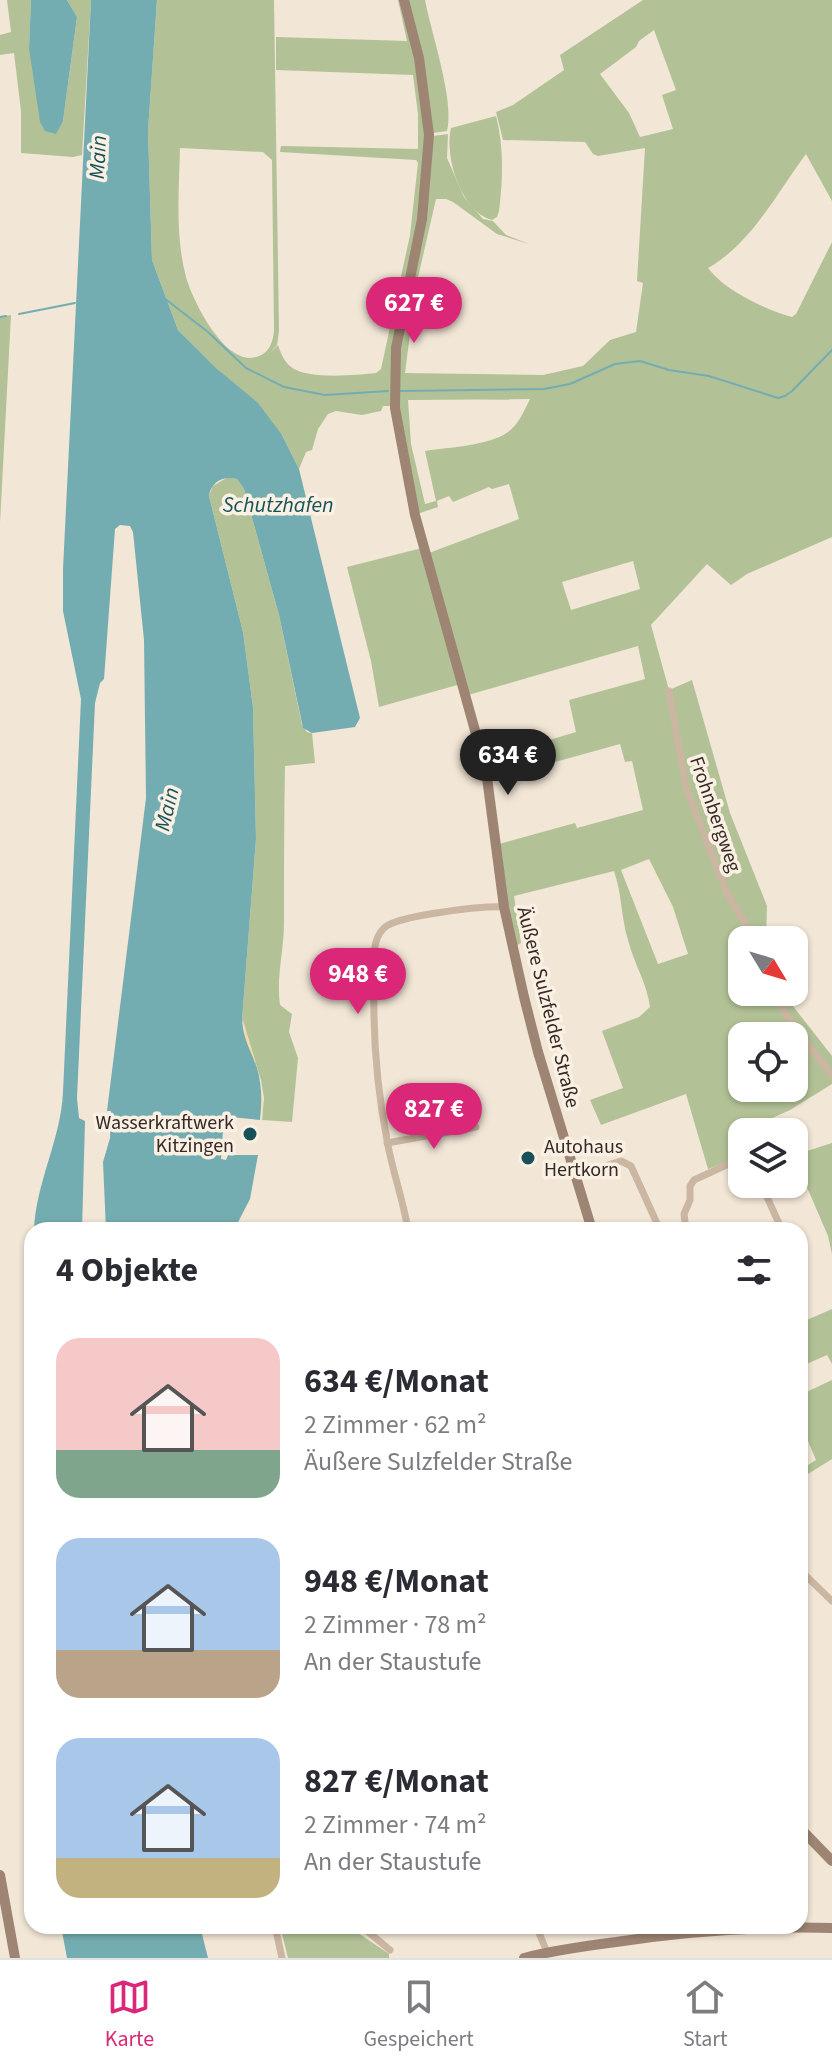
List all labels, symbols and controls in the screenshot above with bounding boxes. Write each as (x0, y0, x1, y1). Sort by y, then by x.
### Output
water label: Main (81, 134, 115, 180)
pin: 627 € (358, 277, 470, 345)
text: 627 € (384, 284, 444, 321)
water label: Schutzhafen (222, 489, 334, 521)
pin: 634 € (452, 729, 564, 797)
text: 634 € (478, 736, 538, 773)
street label: Frohnbergweg (682, 753, 748, 876)
water label: Main (146, 784, 188, 834)
street label: Äußere Sulzfelder Straße (509, 904, 587, 1111)
north arrow (728, 926, 808, 1006)
map controls (728, 926, 808, 1198)
pin: 948 € (302, 948, 414, 1016)
text: 948 € (328, 955, 388, 992)
button: locate (728, 1022, 808, 1102)
pin: 827 € (378, 1083, 490, 1151)
text: 827 € (404, 1090, 464, 1127)
place label: Wasserkraftwerk Kitzingen (96, 1109, 234, 1160)
button: layers (728, 1118, 808, 1198)
marker: Wasserkraftwerk Kitzingen (241, 1125, 259, 1143)
place label: Autohaus Hertkorn (544, 1133, 623, 1184)
marker: Autohaus Hertkorn (519, 1149, 537, 1167)
text: 4 Objekte (56, 1246, 198, 1295)
icon: filters (732, 1248, 776, 1292)
text: 634 €/Monat (304, 1357, 489, 1406)
icon: home (120, 1370, 216, 1466)
text: 2 Zimmer · 62 m² (304, 1406, 487, 1443)
text: Äußere Sulzfelder Straße (304, 1443, 572, 1480)
text: 948 €/Monat (304, 1557, 489, 1606)
icon: home (120, 1570, 216, 1666)
text: 2 Zimmer · 78 m² (304, 1606, 487, 1643)
text: An der Staustufe (304, 1643, 481, 1680)
text: 827 €/Monat (304, 1757, 489, 1806)
icon: home (120, 1770, 216, 1866)
text: 2 Zimmer · 74 m² (304, 1806, 487, 1843)
text: An der Staustufe (304, 1843, 481, 1880)
tab: Karte (105, 1975, 154, 2055)
tab: Gespeichert (363, 1975, 474, 2055)
tab: Start (683, 1975, 727, 2055)

